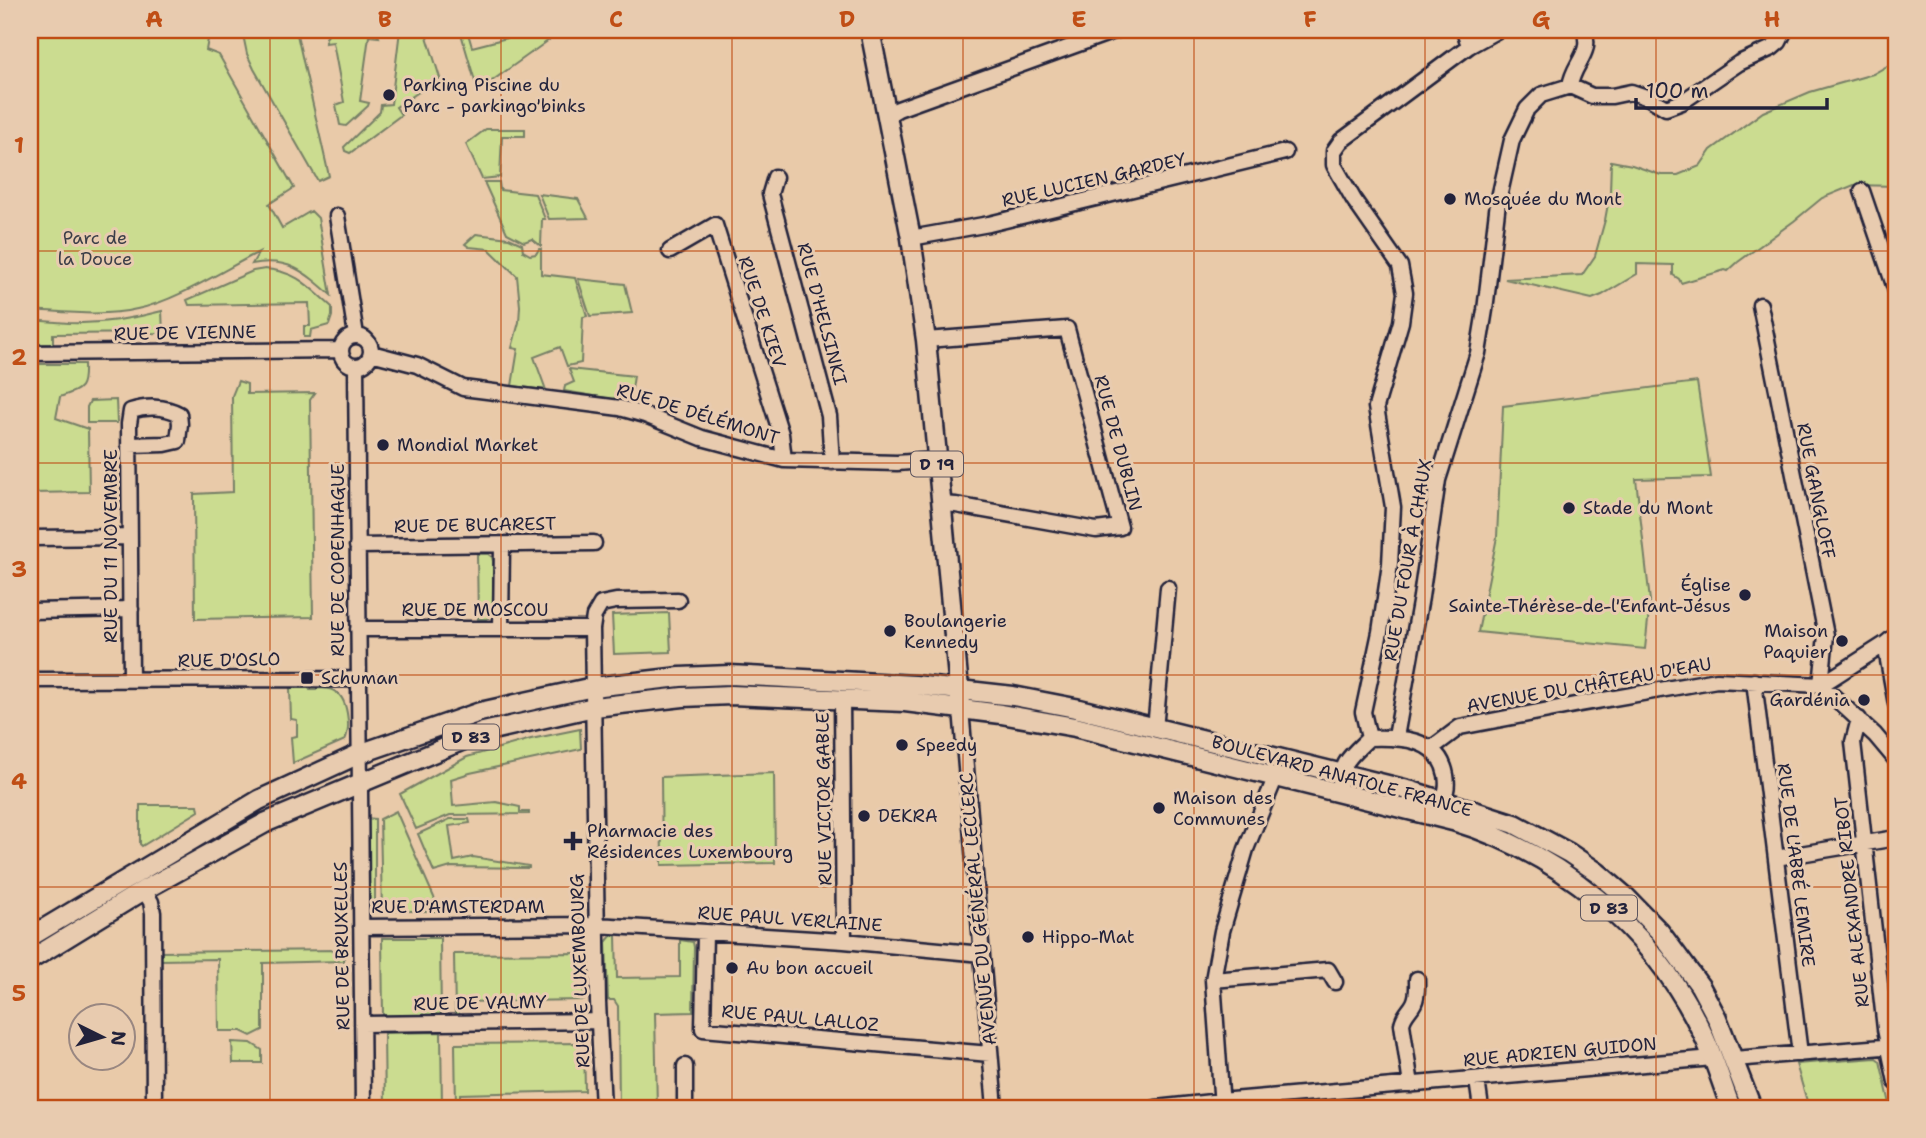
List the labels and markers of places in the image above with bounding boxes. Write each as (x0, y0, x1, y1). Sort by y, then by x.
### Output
place label: Parking Piscine du Parc - parkingo'binks (403, 73, 586, 118)
marker: Parking Piscine du Parc - parkingo'binks (381, 87, 397, 103)
place label: Mosquée du Mont (1464, 187, 1622, 211)
marker: Mosquée du Mont (1442, 191, 1458, 207)
place label: Mondial Market (397, 433, 539, 457)
marker: Mondial Market (375, 437, 391, 453)
place label: Stade du Mont (1583, 496, 1713, 520)
marker: Stade du Mont (1561, 500, 1577, 516)
place label: Église Sainte-Thérèse-de-l'Enfant-Jésus (1448, 573, 1731, 618)
marker: Église Sainte-Thérèse-de-l'Enfant-Jésus (1737, 587, 1753, 603)
place label: Boulangerie Kennedy (904, 609, 1007, 654)
place label: Maison Paquier (1763, 619, 1828, 664)
marker: Boulangerie Kennedy (882, 623, 898, 639)
marker: Maison Paquier (1834, 633, 1850, 649)
place label: Schuman (321, 666, 398, 690)
marker: Schuman (299, 670, 315, 686)
place label: Gardénia (1770, 688, 1850, 712)
marker: Gardénia (1856, 692, 1872, 708)
place label: Speedy (916, 733, 977, 757)
marker: Speedy (894, 737, 910, 753)
place label: Maison des Communes (1173, 786, 1273, 831)
marker: Maison des Communes (1151, 800, 1167, 816)
place label: DEKRA (878, 804, 938, 828)
marker: DEKRA (856, 808, 872, 824)
place label: Pharmacie des Résidences Luxembourg (587, 819, 793, 864)
marker: Pharmacie des Résidences Luxembourg (565, 833, 581, 849)
place label: Hippo-Mat (1042, 925, 1135, 949)
marker: Hippo-Mat (1020, 929, 1036, 945)
place label: Au bon accueil (746, 956, 874, 980)
marker: Au bon accueil (724, 960, 740, 976)

